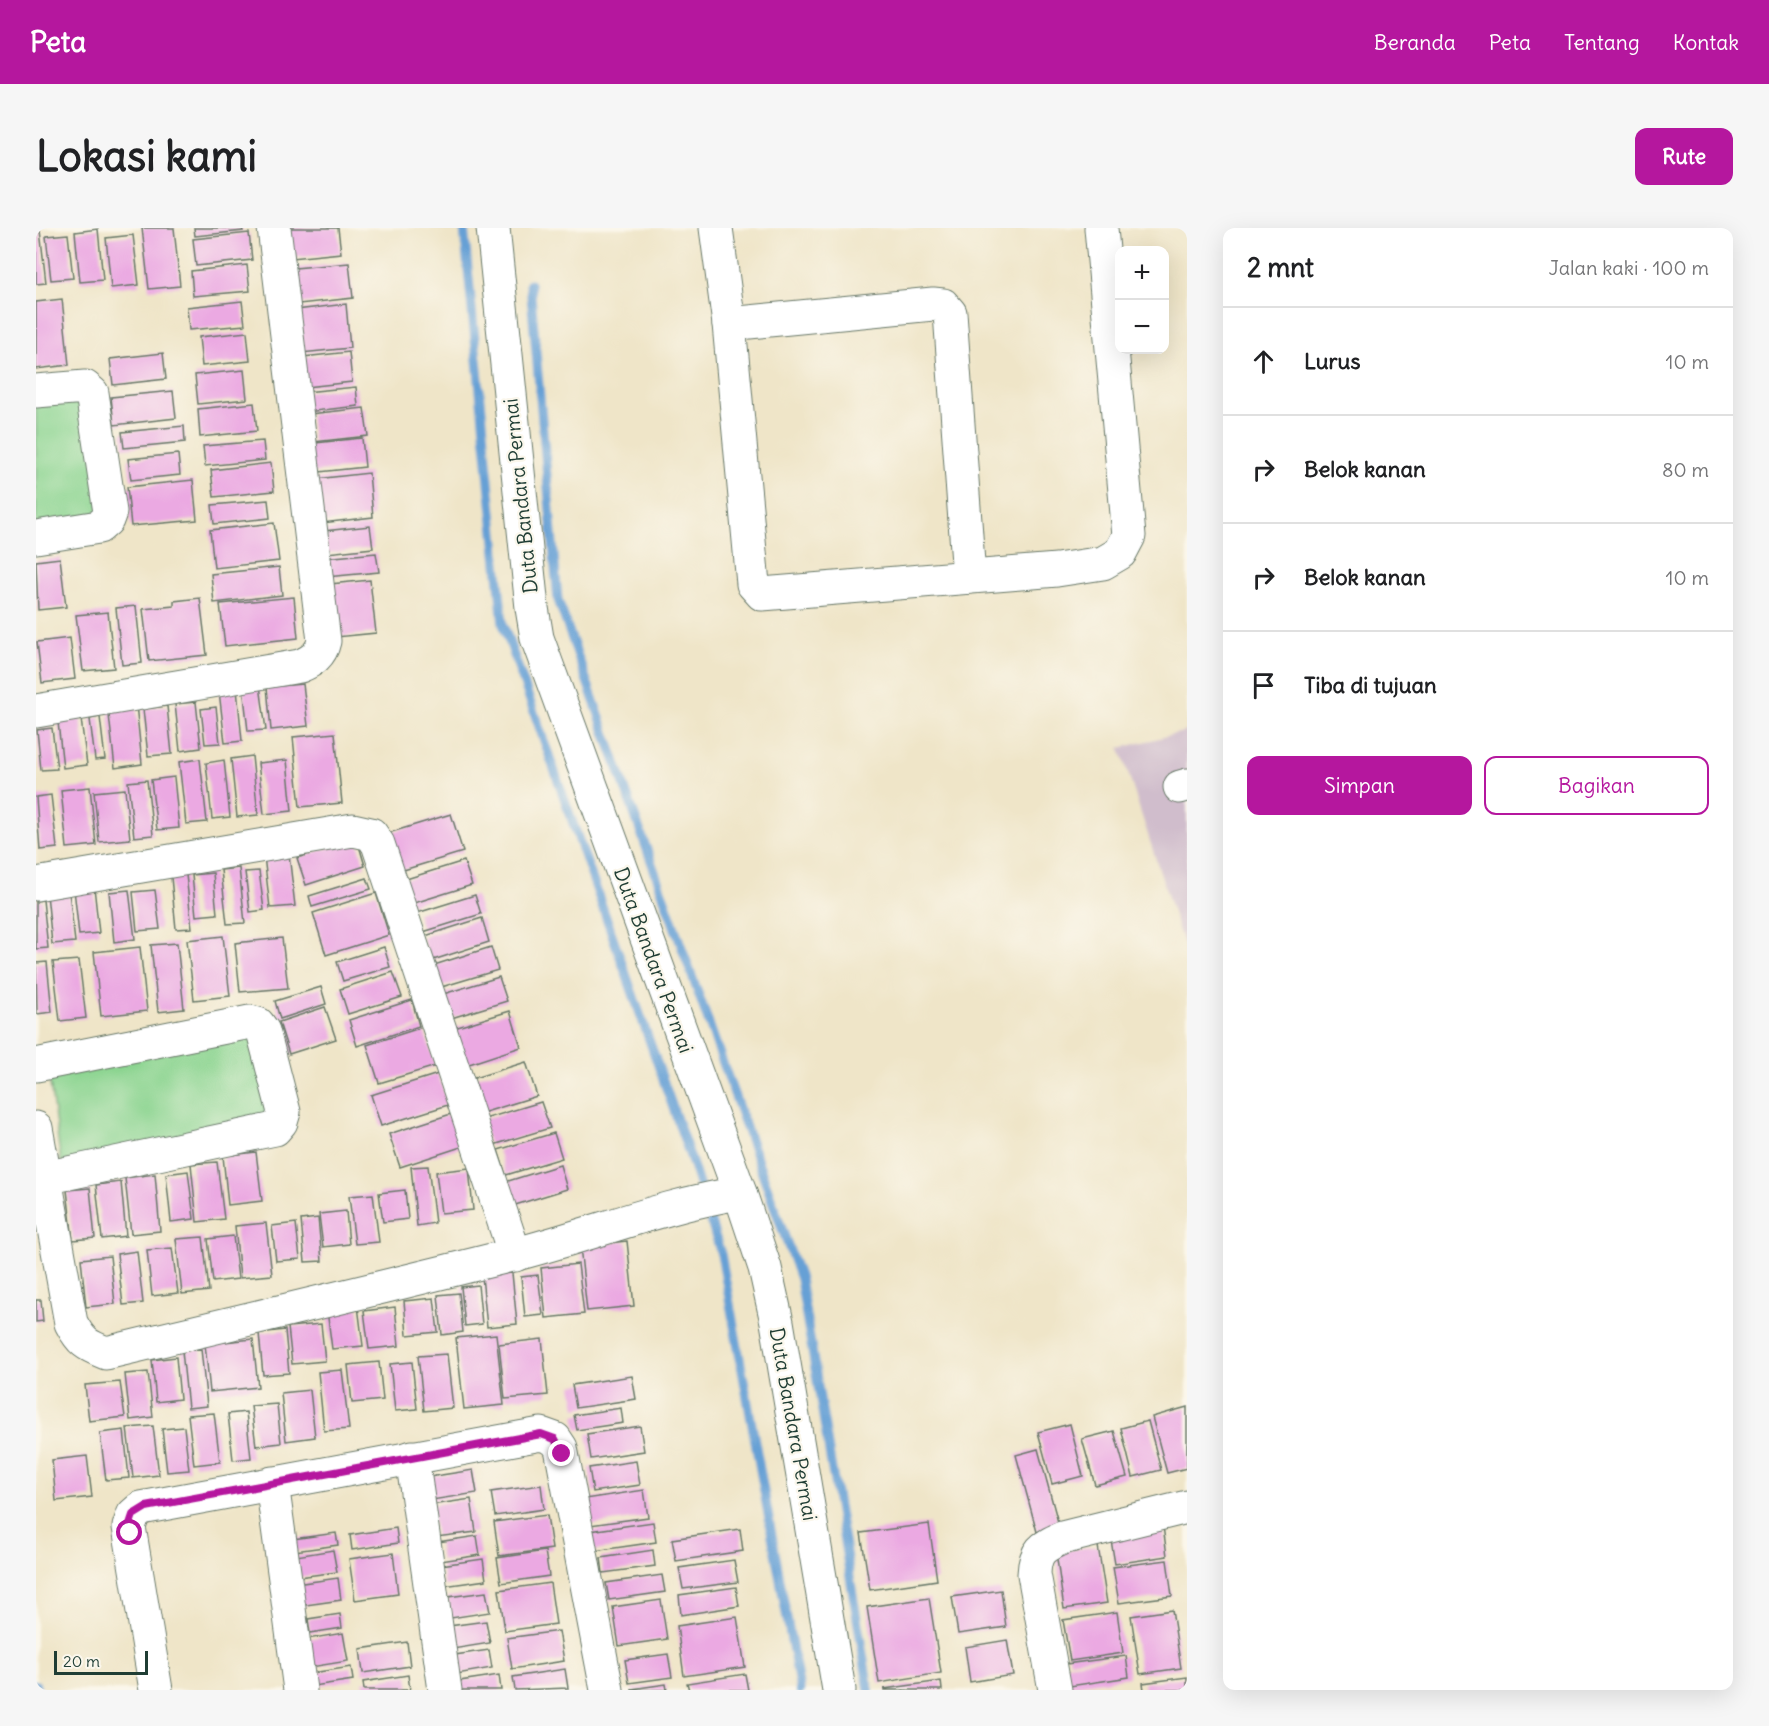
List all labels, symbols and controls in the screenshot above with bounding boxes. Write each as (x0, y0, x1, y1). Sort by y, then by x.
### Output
text: Peta (30, 24, 86, 60)
text: Beranda (1374, 29, 1456, 56)
text: Peta (1489, 29, 1531, 56)
text: Tentang (1564, 29, 1640, 56)
text: Kontak (1673, 29, 1739, 56)
button: Rute (1635, 128, 1733, 185)
text: Lokasi kami (36, 130, 257, 182)
map controls (1115, 246, 1169, 354)
button: + (1115, 246, 1169, 300)
text: 2 mnt (1247, 251, 1314, 284)
text: Jalan kaki · 100 m (1549, 255, 1709, 280)
button: − (1115, 300, 1169, 354)
icon: ahead (1247, 345, 1280, 378)
text: Lurus (1304, 347, 1360, 375)
text: 10 m (1666, 349, 1709, 374)
street label: Duta Bandara Permai (497, 397, 543, 595)
icon: right (1247, 453, 1280, 486)
text: Belok kanan (1304, 455, 1426, 483)
text: 80 m (1662, 457, 1709, 482)
icon: right (1247, 561, 1280, 594)
text: Belok kanan (1304, 563, 1426, 591)
text: 10 m (1666, 565, 1709, 590)
icon: arrive (1247, 669, 1280, 702)
text: Tiba di tujuan (1304, 671, 1437, 699)
button: Simpan (1247, 756, 1472, 815)
button: Bagikan (1484, 756, 1709, 815)
street label: Duta Bandara Permai (609, 864, 699, 1056)
street label: Duta Bandara Permai (765, 1325, 823, 1523)
route end (548, 1440, 574, 1466)
route start (116, 1519, 142, 1545)
scale bar (54, 1648, 148, 1676)
text: 20 m (63, 1651, 100, 1671)

